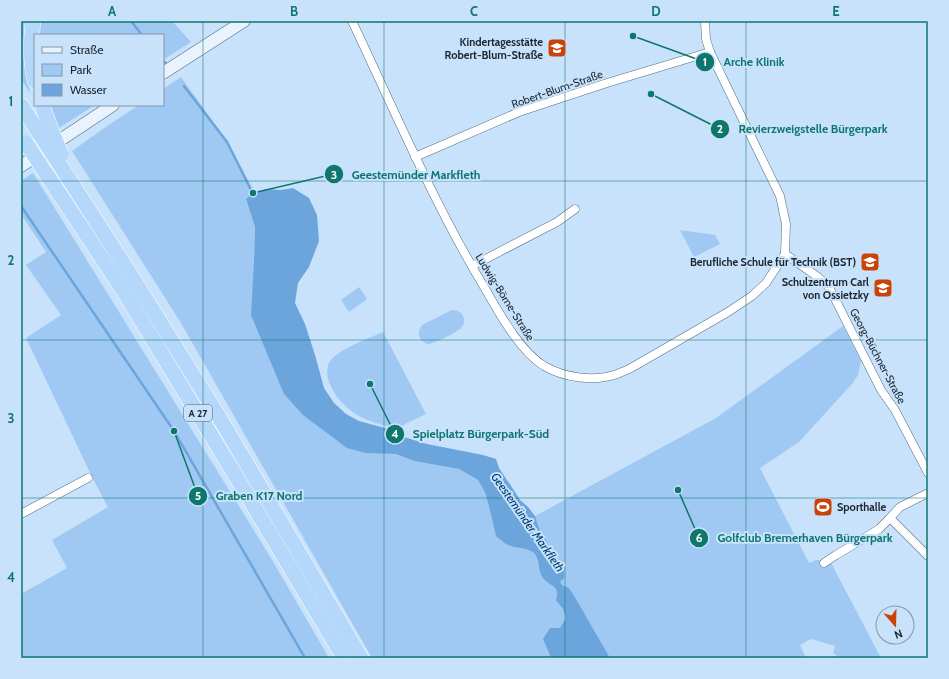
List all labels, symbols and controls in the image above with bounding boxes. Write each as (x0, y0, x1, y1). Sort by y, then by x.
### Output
text: A (108, 3, 117, 19)
text: B (290, 3, 298, 19)
text: C (470, 3, 478, 19)
text: D (651, 3, 661, 19)
text: E (832, 3, 840, 19)
legend (34, 34, 164, 106)
place label: Kindertagesstätte Robert-Blum-Straße (445, 35, 543, 62)
school or university icon: Kindertagesstätte Robert-Blum-Straße (546, 37, 568, 59)
text: Straße (70, 42, 103, 57)
callout: Arche Klinik (695, 50, 792, 74)
text: 1 (703, 54, 707, 69)
text: Arche Klinik (723, 54, 785, 69)
text: Park (70, 62, 92, 77)
street label: Robert-Blum-Straße (509, 67, 605, 111)
text: Wasser (70, 82, 107, 97)
text: 1 (9, 93, 13, 109)
callout: Revierzweigstelle Bürgerpark (710, 117, 895, 141)
text: 2 (717, 121, 723, 136)
text: Revierzweigstelle Bürgerpark (739, 121, 888, 136)
callout: Geestemünder Markfleth (324, 162, 488, 186)
text: 3 (331, 167, 337, 182)
text: Geestemünder Markfleth (352, 167, 480, 182)
street label: Ludwig-Börne-Straße (472, 251, 538, 344)
school or university icon: Berufliche Schule für Technik (BST) (859, 251, 881, 273)
text: 2 (8, 252, 15, 268)
place label: Berufliche Schule für Technik (BST) (690, 255, 856, 269)
place label: Schulzentrum Carl von Ossietzky (782, 275, 869, 302)
school or university icon: Schulzentrum Carl von Ossietzky (872, 277, 894, 299)
street label: Georg-Büchner-Straße (847, 306, 909, 406)
road number: A 27 (184, 405, 212, 421)
text: 3 (7, 410, 15, 426)
callout: Spielplatz Bürgerpark-Süd (385, 422, 557, 446)
text: 4 (391, 426, 399, 441)
text: Spielplatz Bürgerpark-Süd (413, 426, 549, 441)
water label: Geestemünder Markfleth (488, 470, 568, 574)
callout: Graben K17 Nord (188, 484, 310, 508)
text: 5 (195, 488, 201, 503)
text: Graben K17 Nord (216, 488, 303, 503)
sports icon: Sporthalle (812, 496, 834, 518)
place label: Sporthalle (837, 500, 887, 514)
callout: Golfclub Bremerhaven Bürgerpark (689, 526, 900, 550)
text: 6 (696, 530, 703, 545)
text: Golfclub Bremerhaven Bürgerpark (717, 530, 893, 545)
text: 4 (7, 569, 15, 585)
north arrow (875, 605, 915, 645)
text: N (892, 626, 904, 642)

